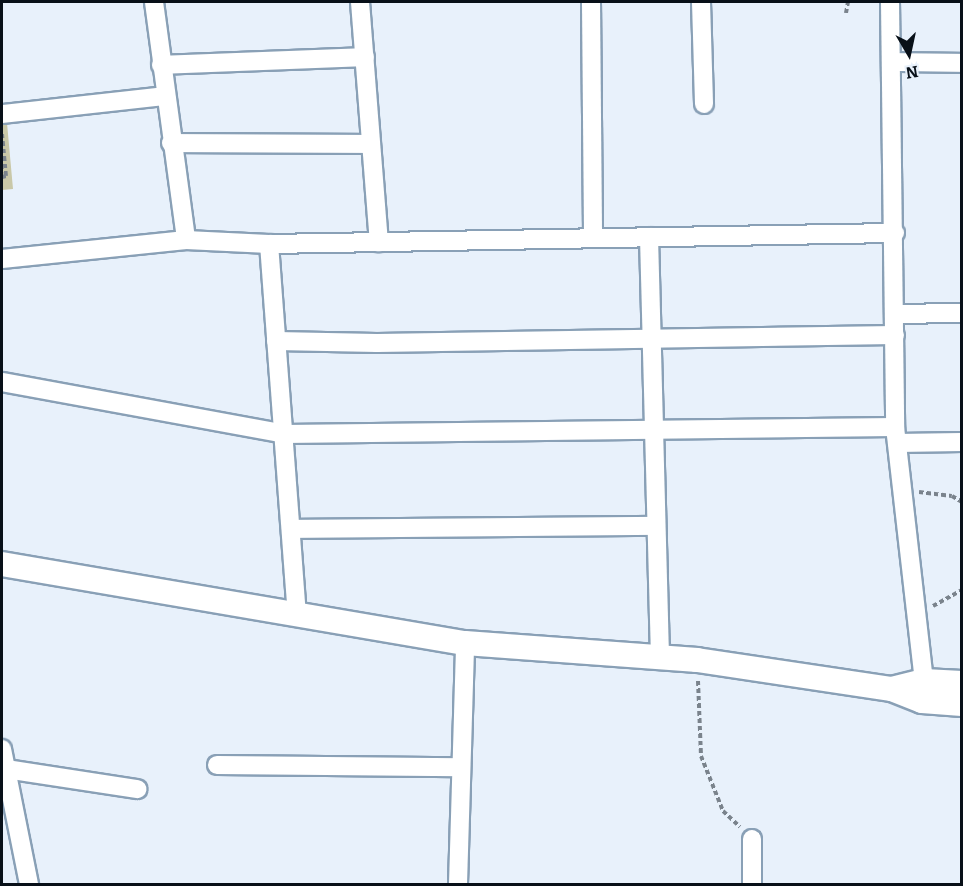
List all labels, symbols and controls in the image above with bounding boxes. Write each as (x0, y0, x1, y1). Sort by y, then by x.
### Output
north arrow (879, 24, 939, 84)
text: N (904, 62, 919, 83)

